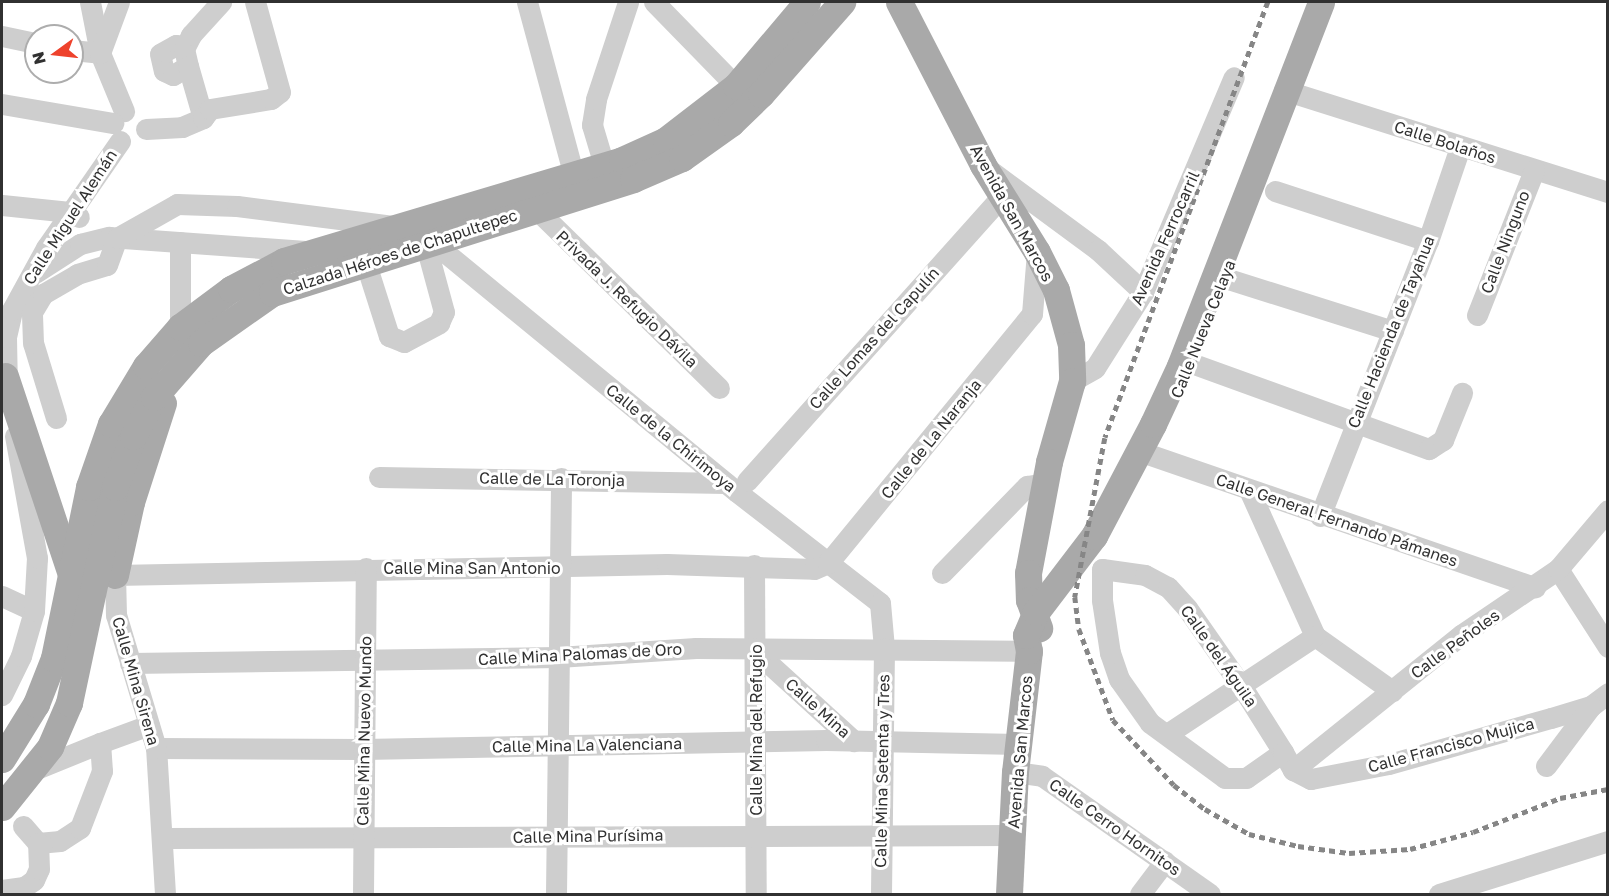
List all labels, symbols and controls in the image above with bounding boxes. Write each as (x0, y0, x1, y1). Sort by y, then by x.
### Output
north arrow (24, 24, 84, 84)
text: N (27, 50, 50, 67)
street label: Calle Bolaños (1392, 117, 1498, 167)
street label: Avenida San Marcos (966, 141, 1058, 285)
street label: Calle Miguel Alemán (19, 146, 121, 288)
street label: Avenida Ferrocarril (1127, 168, 1203, 308)
street label: Calle Ninguno (1477, 188, 1533, 296)
street label: Calzada Héroes de Chapultepec (281, 205, 519, 299)
street label: Privada J. Refugio Dávila (552, 226, 702, 372)
street label: Calle Hacienda de Tayahua (1344, 233, 1438, 431)
street label: Calle Nueva Celaya (1167, 257, 1239, 401)
street label: Calle Lomas del Capulín (805, 263, 943, 413)
street label: Calle de La Naranja (877, 375, 985, 503)
street label: Calle de la Chirimoya (602, 380, 740, 496)
street label: Calle de La Toronja (479, 468, 625, 490)
street label: Calle General Fernando Pámanes (1214, 470, 1460, 570)
street label: Calle Mina San Antonio (383, 558, 561, 578)
street label: Calle del Águila (1177, 601, 1261, 711)
street label: Calle Peñoles (1407, 605, 1503, 683)
street label: Calle Mina Sirena (108, 614, 164, 748)
street label: Calle Mina Nuevo Mundo (353, 636, 375, 826)
street label: Calle Mina Palomas de Oro (477, 639, 683, 669)
street label: Calle Mina del Refugio (746, 644, 766, 816)
street label: Calle Mina (782, 674, 854, 742)
street label: Calle Mina Setenta y Tres (871, 674, 893, 868)
street label: Avenida San Marcos (1004, 675, 1036, 829)
street label: Calle Francisco Mujica (1366, 714, 1536, 776)
street label: Calle Mina La Valenciana (492, 734, 682, 756)
street label: Calle Cerro Hornitos (1046, 774, 1184, 880)
street label: Calle Mina Purísima (512, 825, 664, 847)

